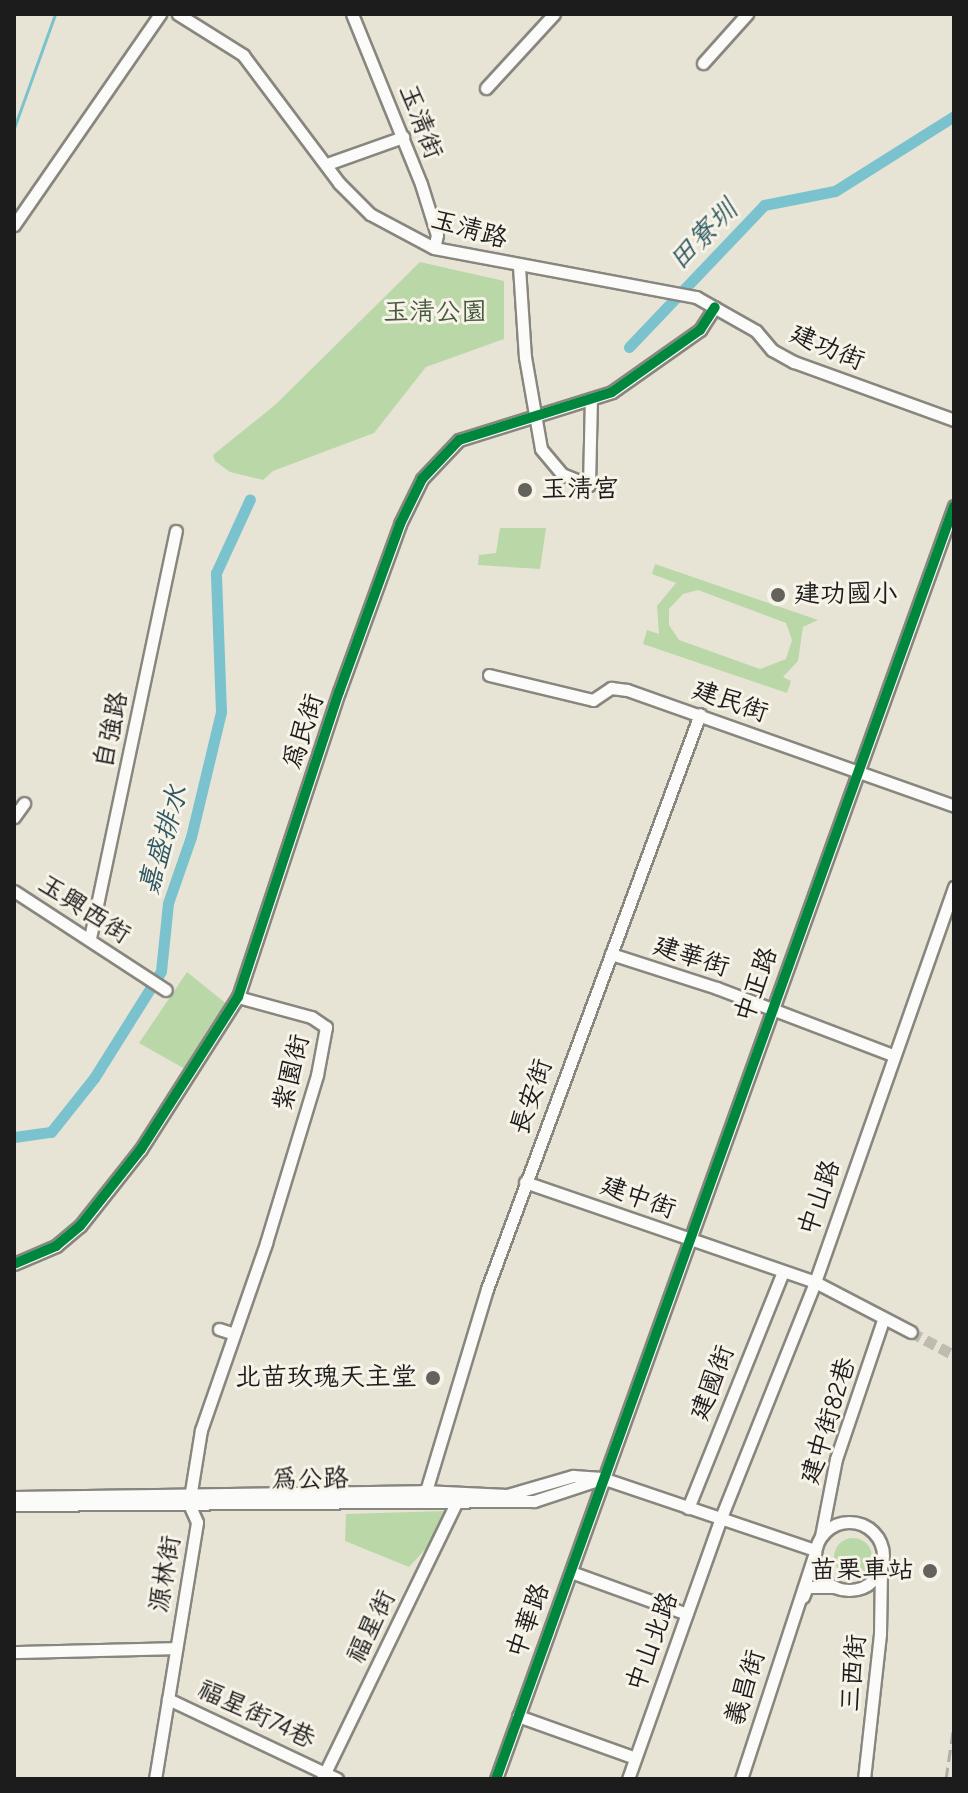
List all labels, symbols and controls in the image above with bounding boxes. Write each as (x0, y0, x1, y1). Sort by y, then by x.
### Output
street label: 玉清街 (391, 80, 449, 164)
water label: 田寮圳 (662, 193, 744, 277)
street label: 玉清路 (427, 204, 511, 256)
park label: 玉清公園 (383, 297, 487, 329)
street label: 建功街 (785, 318, 869, 378)
place label: 玉清宮 (541, 474, 619, 506)
marker: 玉清宮 (516, 481, 534, 499)
place label: 建功國小 (794, 579, 898, 611)
marker: 建功國小 (769, 586, 787, 604)
street label: 建民街 (688, 675, 772, 729)
street label: 自強路 (89, 689, 135, 771)
street label: 為民街 (277, 690, 331, 774)
water label: 嘉盛排水 (131, 782, 195, 898)
street label: 玉興西街 (32, 869, 136, 951)
street label: 建華街 (649, 930, 733, 984)
street label: 中正路 (729, 943, 785, 1027)
street label: 紫園街 (267, 1031, 317, 1115)
street label: 長安街 (505, 1055, 559, 1139)
street label: 中山路 (793, 1156, 847, 1240)
street label: 建中街 (596, 1170, 680, 1226)
street label: 建國街 (684, 1341, 742, 1425)
street label: 建中街82巷 (795, 1354, 863, 1488)
place label: 北苗玫瑰天主堂 (235, 1362, 417, 1394)
marker: 北苗玫瑰天主堂 (424, 1369, 442, 1387)
street label: 為公路 (271, 1464, 349, 1496)
street label: 源林街 (144, 1533, 188, 1615)
place label: 苗栗車站 (810, 1555, 914, 1587)
marker: 苗栗車站 (921, 1562, 939, 1580)
street label: 中華路 (501, 1579, 557, 1663)
street label: 福星街 (341, 1585, 403, 1669)
street label: 中山北路 (621, 1588, 685, 1696)
street label: 三西街 (835, 1633, 873, 1713)
street label: 義昌街 (720, 1646, 772, 1730)
street label: 福星街74巷 (192, 1674, 320, 1756)

